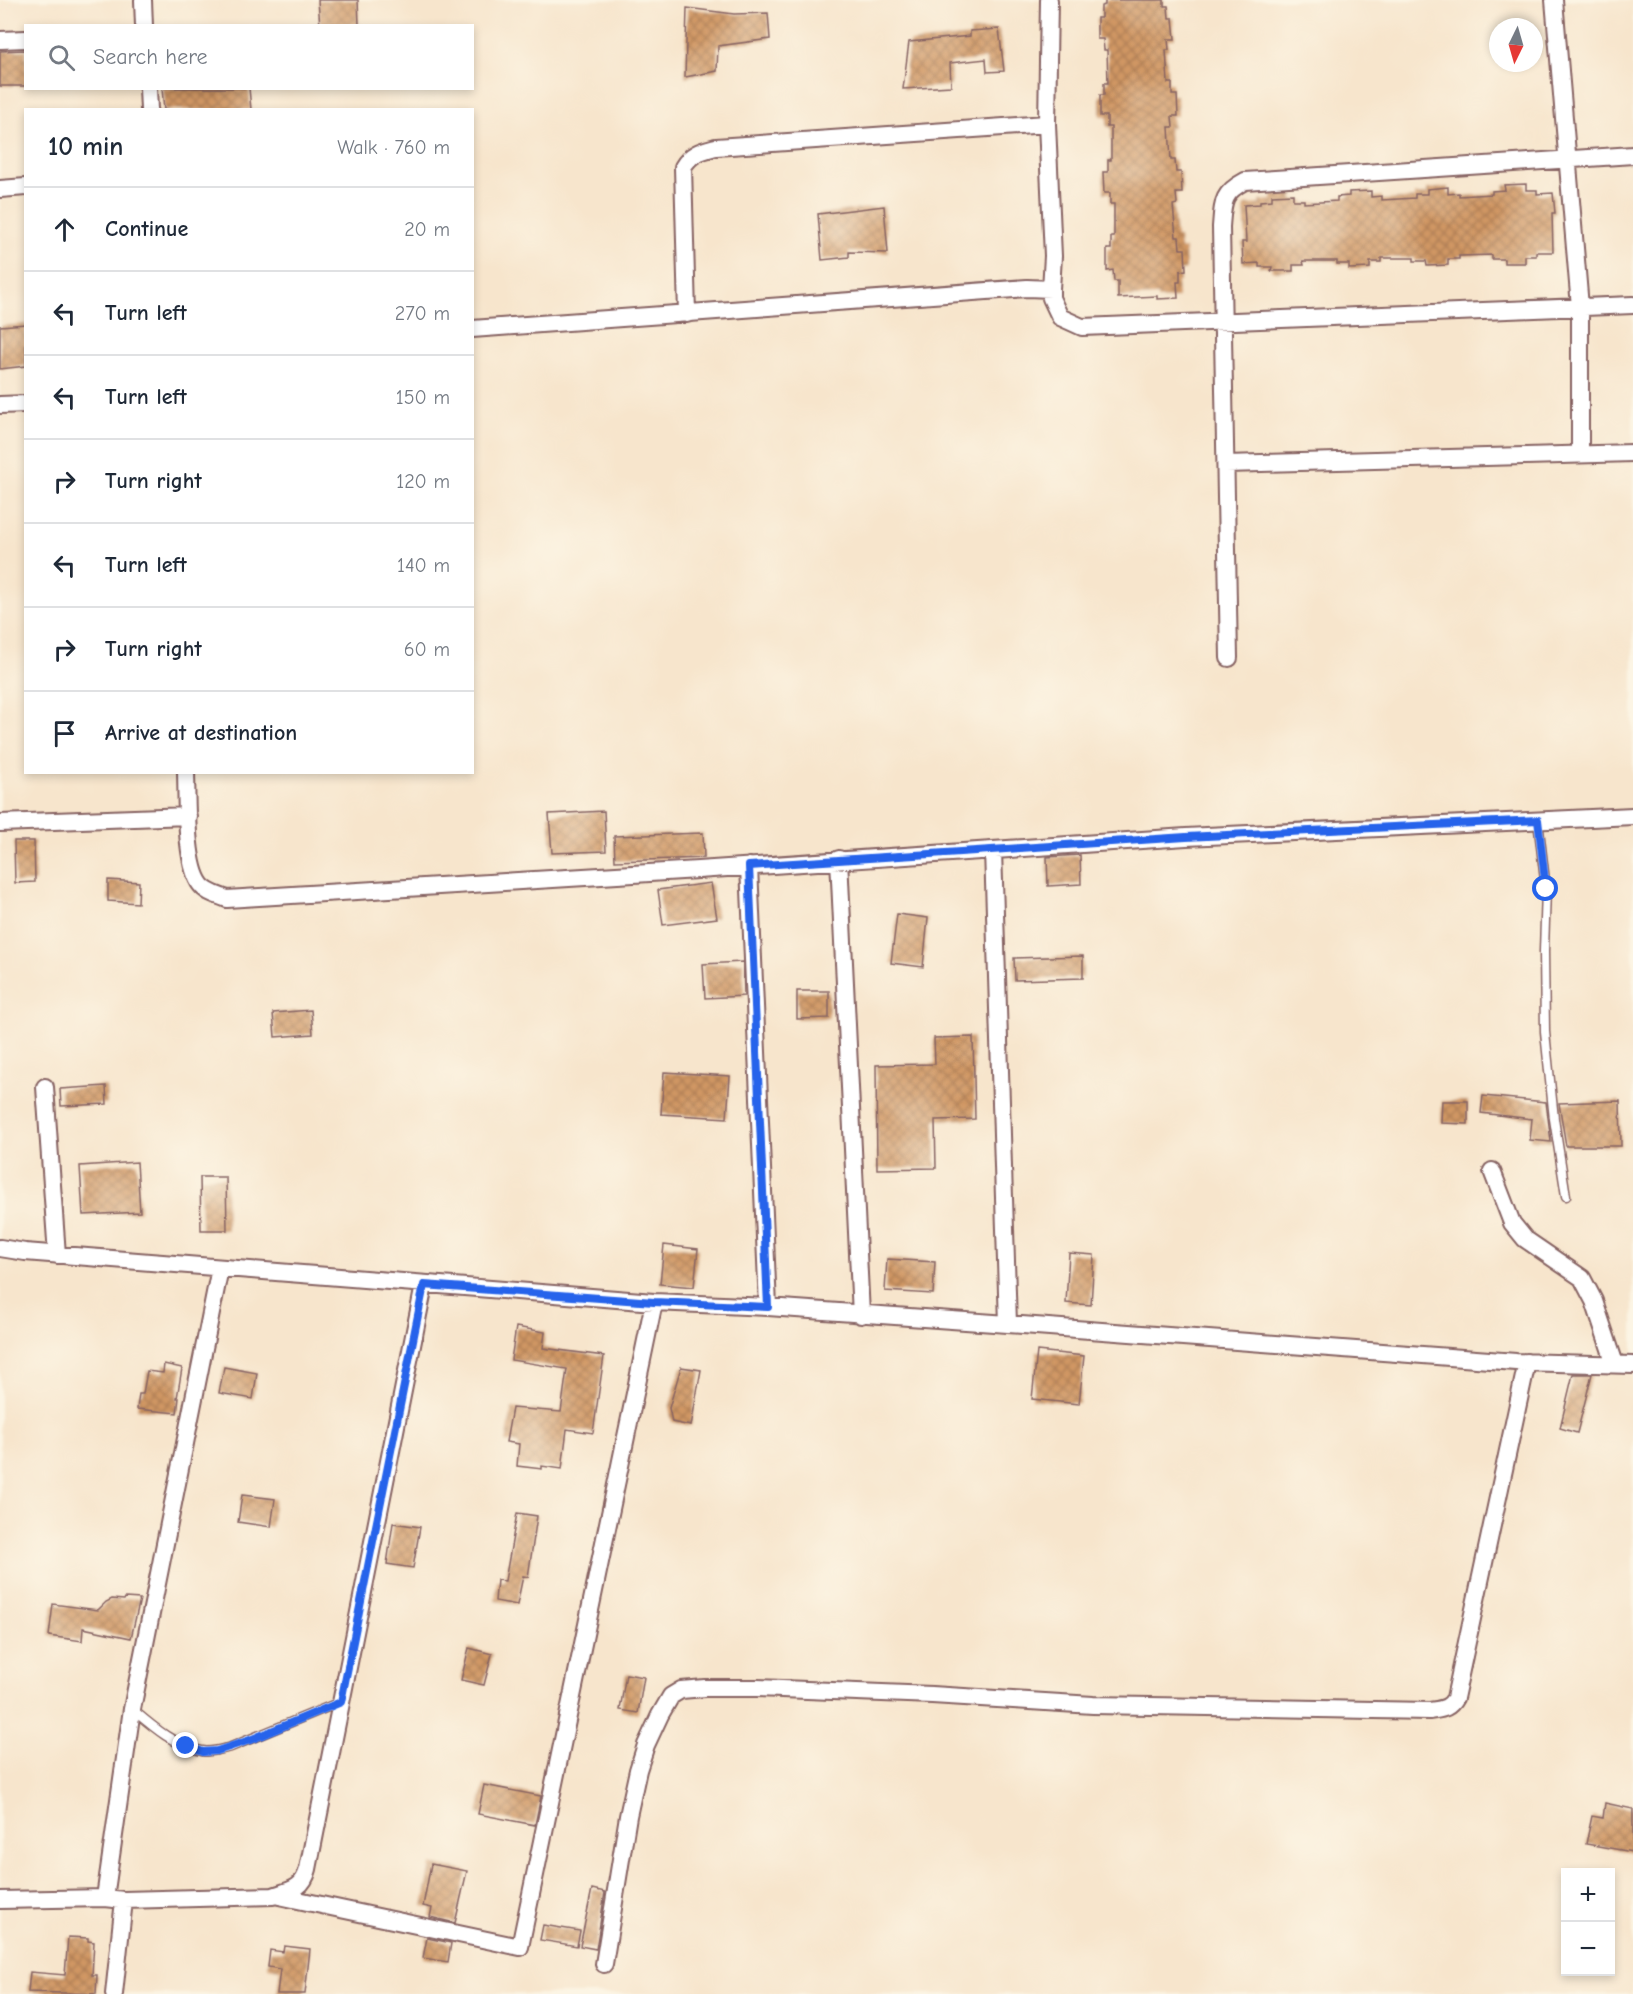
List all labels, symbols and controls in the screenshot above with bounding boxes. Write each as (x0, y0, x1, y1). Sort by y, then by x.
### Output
north arrow (1489, 18, 1543, 72)
search box (24, 24, 474, 90)
icon: search (45, 41, 78, 74)
text: Search here (93, 44, 208, 70)
text: 10 min (48, 132, 123, 162)
text: Walk · 760 m (337, 136, 450, 159)
icon: ahead (48, 213, 81, 246)
text: Continue (105, 216, 188, 242)
text: 20 m (404, 218, 450, 241)
icon: left (48, 297, 81, 330)
text: Turn left (105, 300, 187, 326)
text: 270 m (395, 302, 450, 325)
icon: left (48, 381, 81, 414)
text: Turn left (105, 384, 187, 410)
text: 150 m (396, 386, 450, 409)
icon: right (48, 465, 81, 498)
text: Turn right (105, 468, 202, 494)
text: 120 m (396, 470, 450, 493)
icon: left (48, 549, 81, 582)
text: Turn left (105, 552, 187, 578)
text: 140 m (397, 554, 450, 577)
icon: right (48, 633, 81, 666)
text: Turn right (105, 636, 202, 662)
text: 60 m (404, 638, 450, 661)
icon: arrive (48, 717, 81, 750)
text: Arrive at destination (105, 720, 297, 746)
route start (1532, 875, 1558, 901)
route end (172, 1732, 198, 1758)
map controls (1561, 1868, 1615, 1976)
button: + (1561, 1868, 1615, 1922)
button: − (1561, 1922, 1615, 1976)

